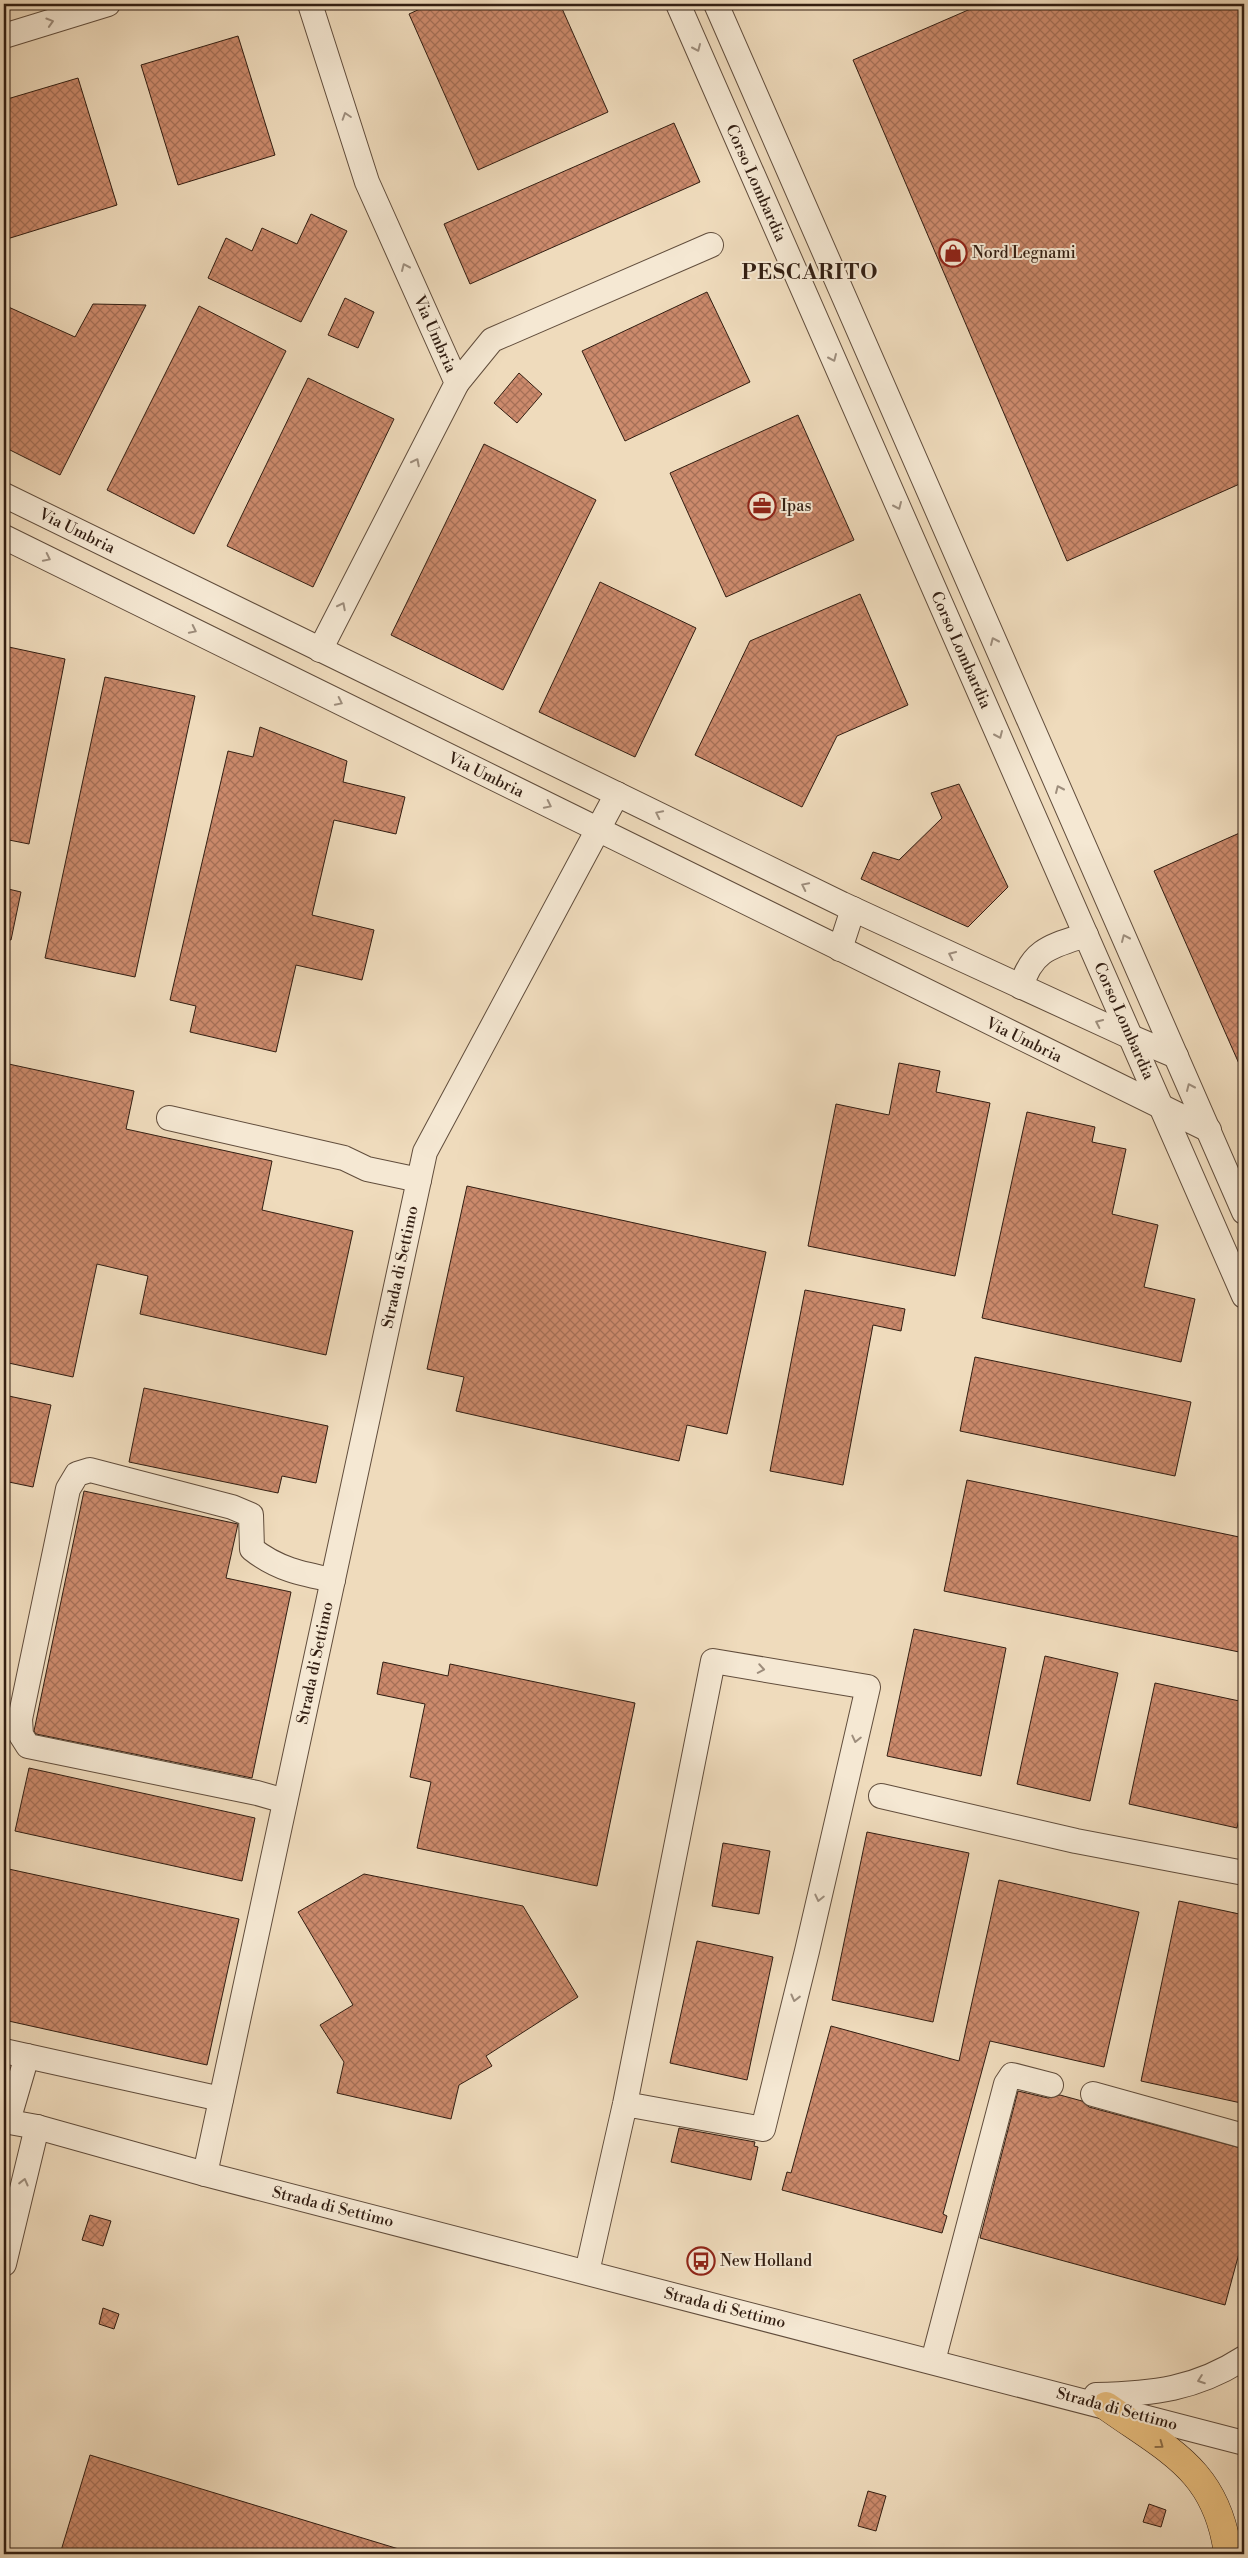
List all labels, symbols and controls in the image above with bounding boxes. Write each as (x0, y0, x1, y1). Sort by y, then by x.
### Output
one-way arrow (46, 17, 54, 27)
one-way arrow (691, 43, 702, 52)
one-way arrow (342, 113, 352, 121)
street label: Corso Lombardia (721, 121, 791, 246)
shop icon: Nord Legnami (938, 238, 968, 268)
place label: Nord Legnami (972, 243, 1076, 263)
district label: PESCARITO (742, 260, 878, 286)
one-way arrow (401, 263, 412, 272)
street label: Via Umbria (409, 291, 461, 377)
one-way arrow (826, 353, 837, 362)
one-way arrow (410, 458, 420, 467)
office icon: Ipas (747, 491, 777, 521)
place label: Ipas (781, 496, 811, 516)
one-way arrow (892, 501, 903, 510)
street label: Via Umbria (35, 504, 119, 558)
one-way arrow (42, 552, 51, 562)
street label: Corso Lombardia (926, 588, 996, 713)
one-way arrow (336, 602, 346, 611)
one-way arrow (188, 624, 197, 634)
one-way arrow (990, 637, 1000, 645)
one-way arrow (334, 696, 343, 706)
one-way arrow (992, 730, 1003, 739)
street label: Via Umbria (444, 748, 528, 802)
one-way arrow (1055, 785, 1066, 794)
one-way arrow (542, 799, 551, 809)
one-way arrow (655, 811, 664, 821)
one-way arrow (801, 882, 810, 892)
one-way arrow (1120, 934, 1131, 943)
one-way arrow (948, 950, 957, 961)
street label: Corso Lombardia (1089, 959, 1159, 1084)
street label: Via Umbria (982, 1013, 1066, 1067)
one-way arrow (1095, 1019, 1104, 1029)
one-way arrow (1185, 1083, 1196, 1092)
street label: Strada di Settimo (377, 1204, 423, 1330)
street label: Strada di Settimo (292, 1600, 338, 1726)
one-way arrow (757, 1663, 765, 1673)
one-way arrow (851, 1735, 862, 1744)
one-way arrow (814, 1893, 825, 1902)
one-way arrow (791, 1994, 801, 2002)
one-way arrow (18, 2178, 29, 2187)
street label: Strada di Settimo (270, 2182, 396, 2232)
bus stop icon: New Holland (686, 2246, 716, 2276)
place label: New Holland (720, 2251, 812, 2271)
street label: Strada di Settimo (662, 2283, 788, 2333)
one-way arrow (1198, 2374, 1206, 2384)
street label: Strada di Settimo (1054, 2383, 1180, 2435)
one-way arrow (1154, 2439, 1164, 2448)

